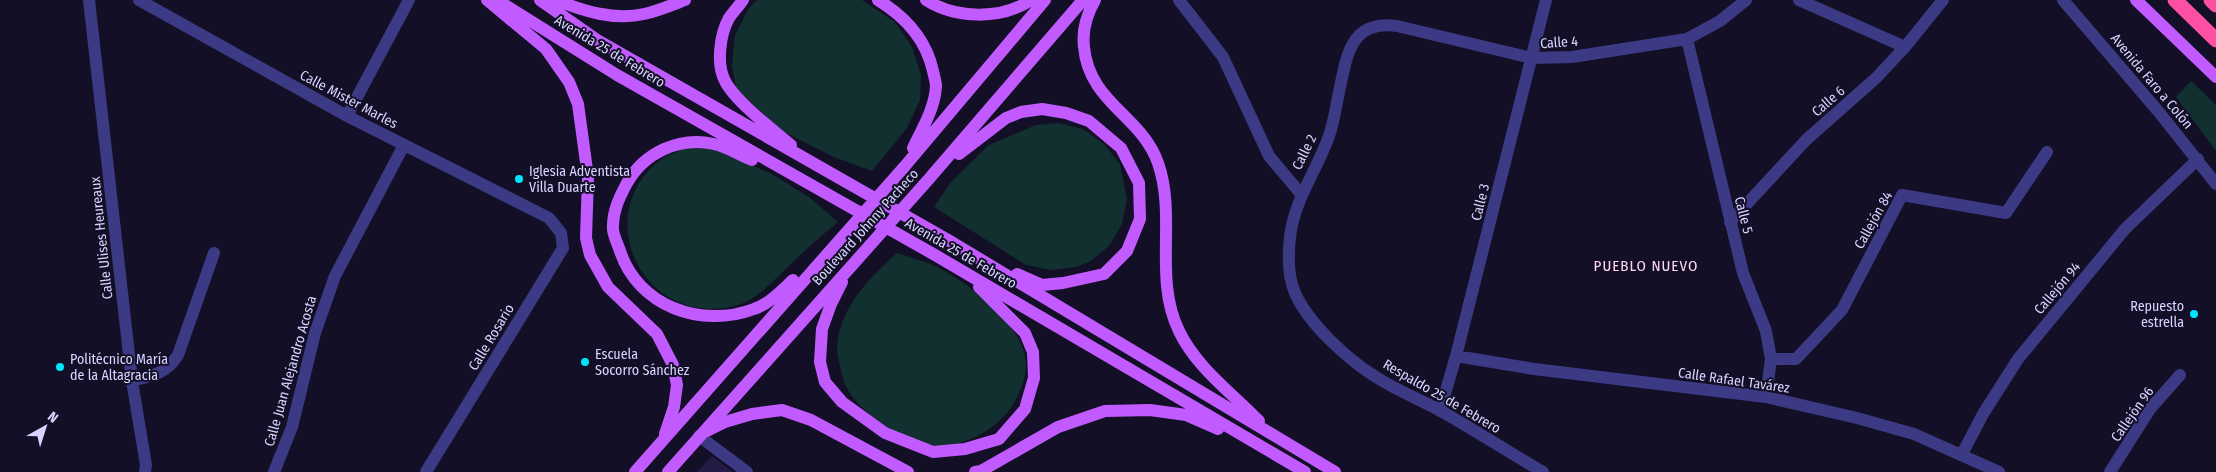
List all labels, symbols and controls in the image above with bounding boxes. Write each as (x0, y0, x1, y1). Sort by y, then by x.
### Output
street label: Avenida 25 de Febrero (551, 12, 668, 91)
street label: Avenida Faro a Colón (2107, 30, 2196, 132)
street label: Calle 4 (1539, 33, 1579, 52)
street label: Calle Mister Marles (297, 66, 401, 132)
street label: Calle 6 (1808, 82, 1848, 120)
street label: Calle 2 (1289, 132, 1320, 173)
place label: Iglesia Adventista Villa Duarte (529, 163, 630, 196)
street label: Boulevard Johnny Pacheco (809, 166, 922, 289)
marker: Iglesia Adventista Villa Duarte (513, 173, 525, 185)
street label: Calle Ulises Heureaux (87, 175, 116, 300)
street label: Calle 3 (1468, 182, 1493, 222)
street label: Callejón 84 (1851, 188, 1896, 252)
street label: Calle 5 (1731, 195, 1756, 235)
street label: Avenida 25 de Febrero (902, 215, 1020, 292)
district label: PUEBLO NUEVO (1594, 257, 1698, 275)
street label: Callejón 94 (2031, 259, 2084, 318)
street label: Calle Juan Alejandro Acosta (261, 294, 320, 448)
place label: Repuesto estrella (2130, 298, 2184, 331)
street label: Calle Rosario (465, 301, 518, 374)
marker: Repuesto estrella (2188, 308, 2200, 320)
place label: Escuela Socorro Sánchez (595, 346, 690, 379)
place label: Politécnico María de la Altagracia (70, 351, 168, 384)
marker: Escuela Socorro Sánchez (579, 356, 591, 368)
street label: Respaldo 25 de Febrero (1380, 356, 1504, 437)
marker: Politécnico María de la Altagracia (54, 361, 66, 373)
street label: Calle Rafael Tavárez (1677, 364, 1791, 397)
street label: Callejón 96 (2107, 383, 2158, 445)
north arrow (20, 402, 70, 452)
text: N (44, 408, 61, 427)

